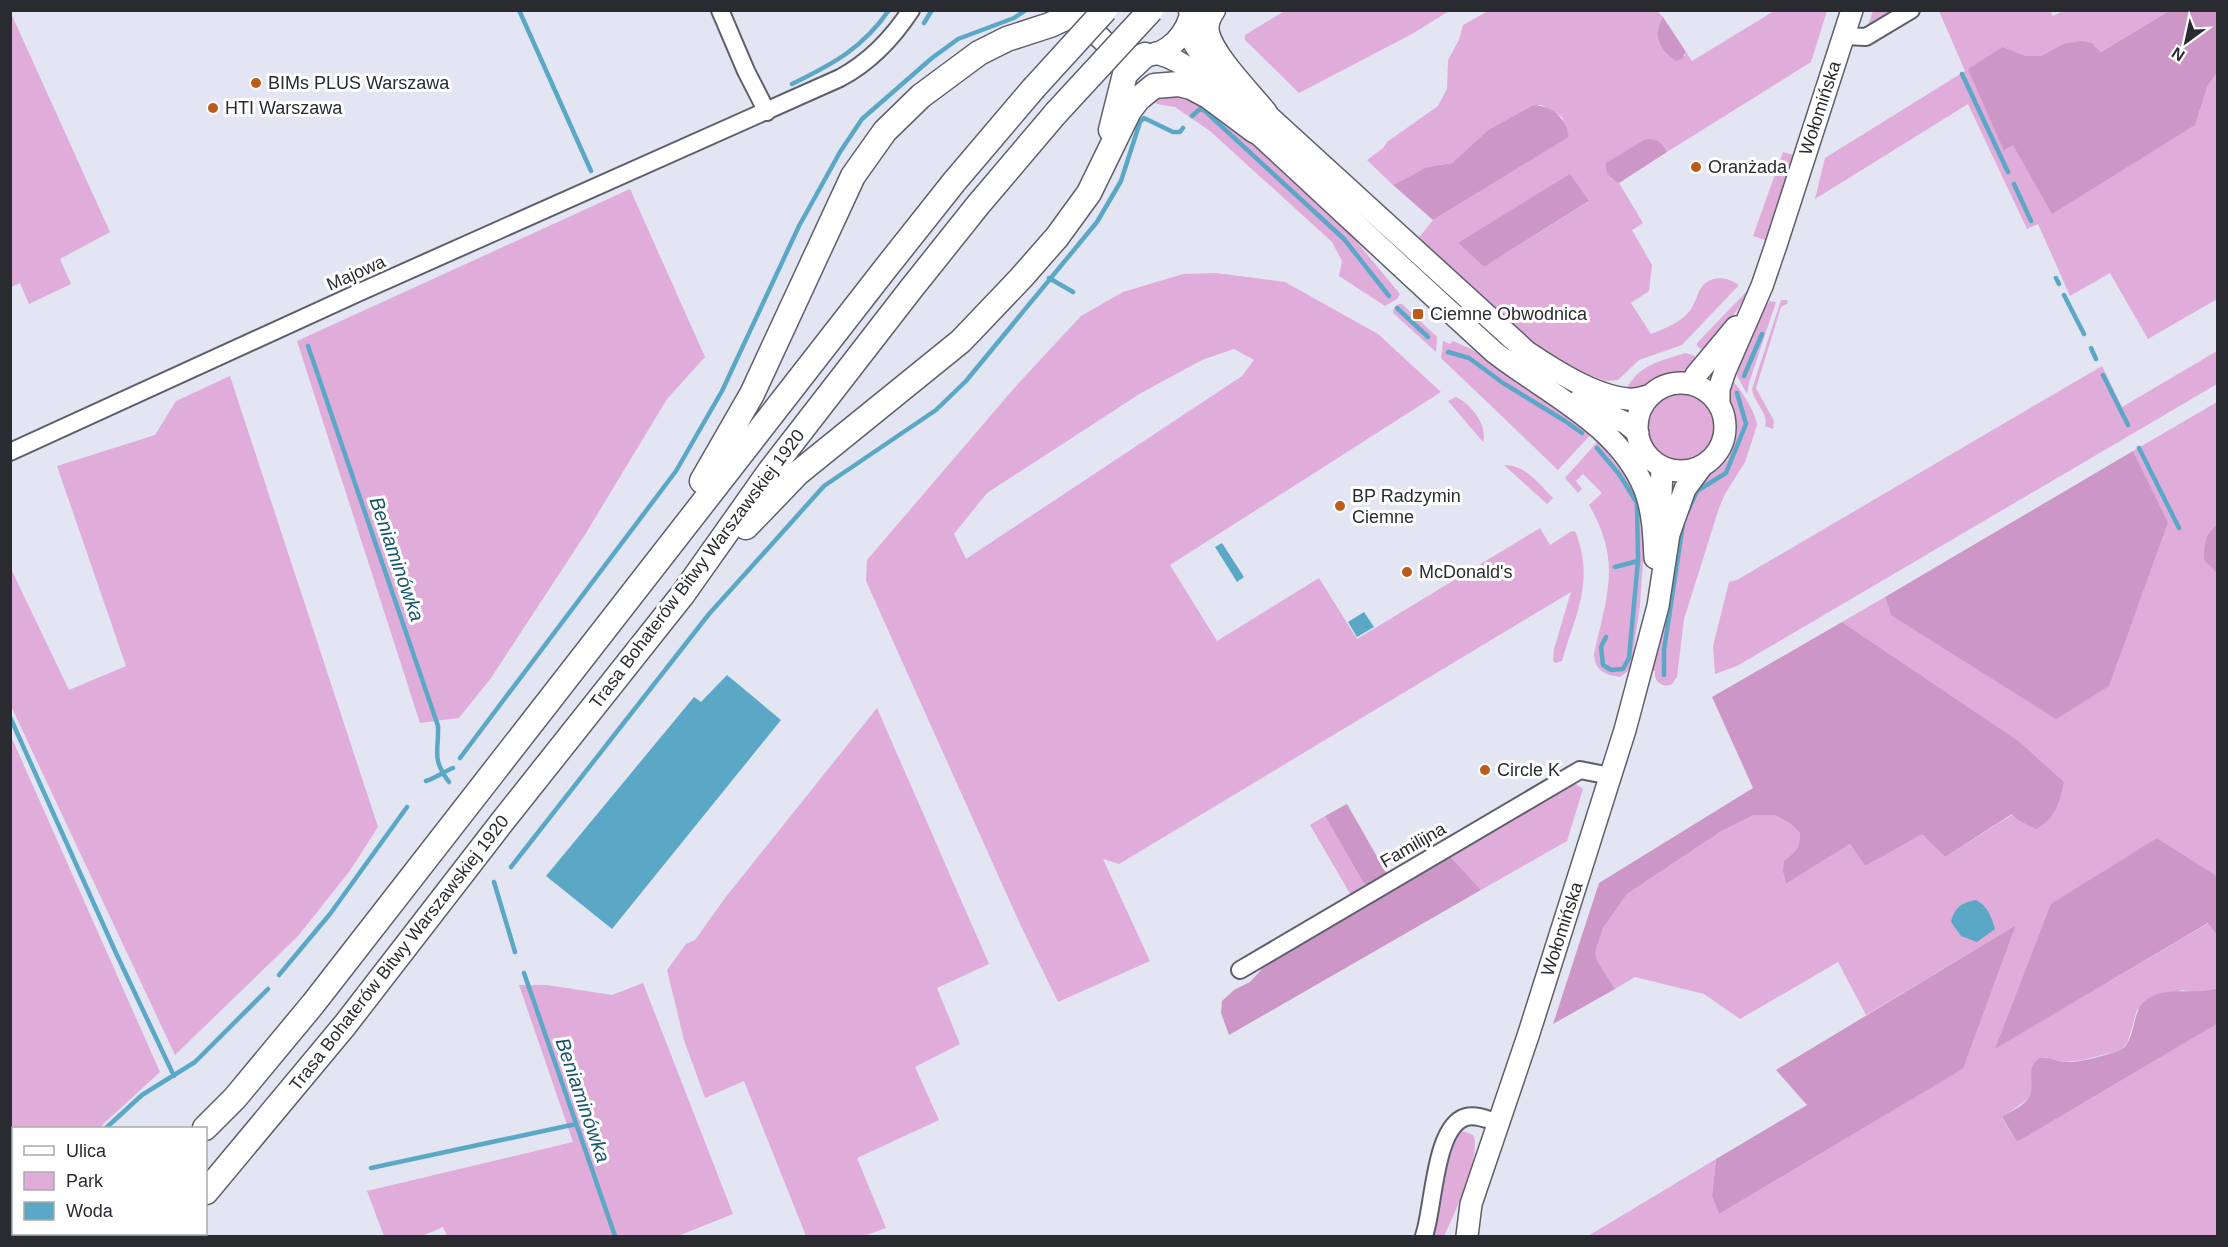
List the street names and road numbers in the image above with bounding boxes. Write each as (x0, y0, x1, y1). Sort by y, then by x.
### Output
street label: Wołomińska (1795, 58, 1845, 158)
street label: Majowa (324, 251, 389, 295)
street label: Trasa Bohaterów Bitwy Warszawskiej 1920 (586, 426, 808, 712)
street label: Trasa Bohaterów Bitwy Warszawskiej 1920 (285, 811, 513, 1095)
street label: Familijna (1377, 818, 1450, 872)
street label: Wołomińska (1537, 879, 1587, 979)

